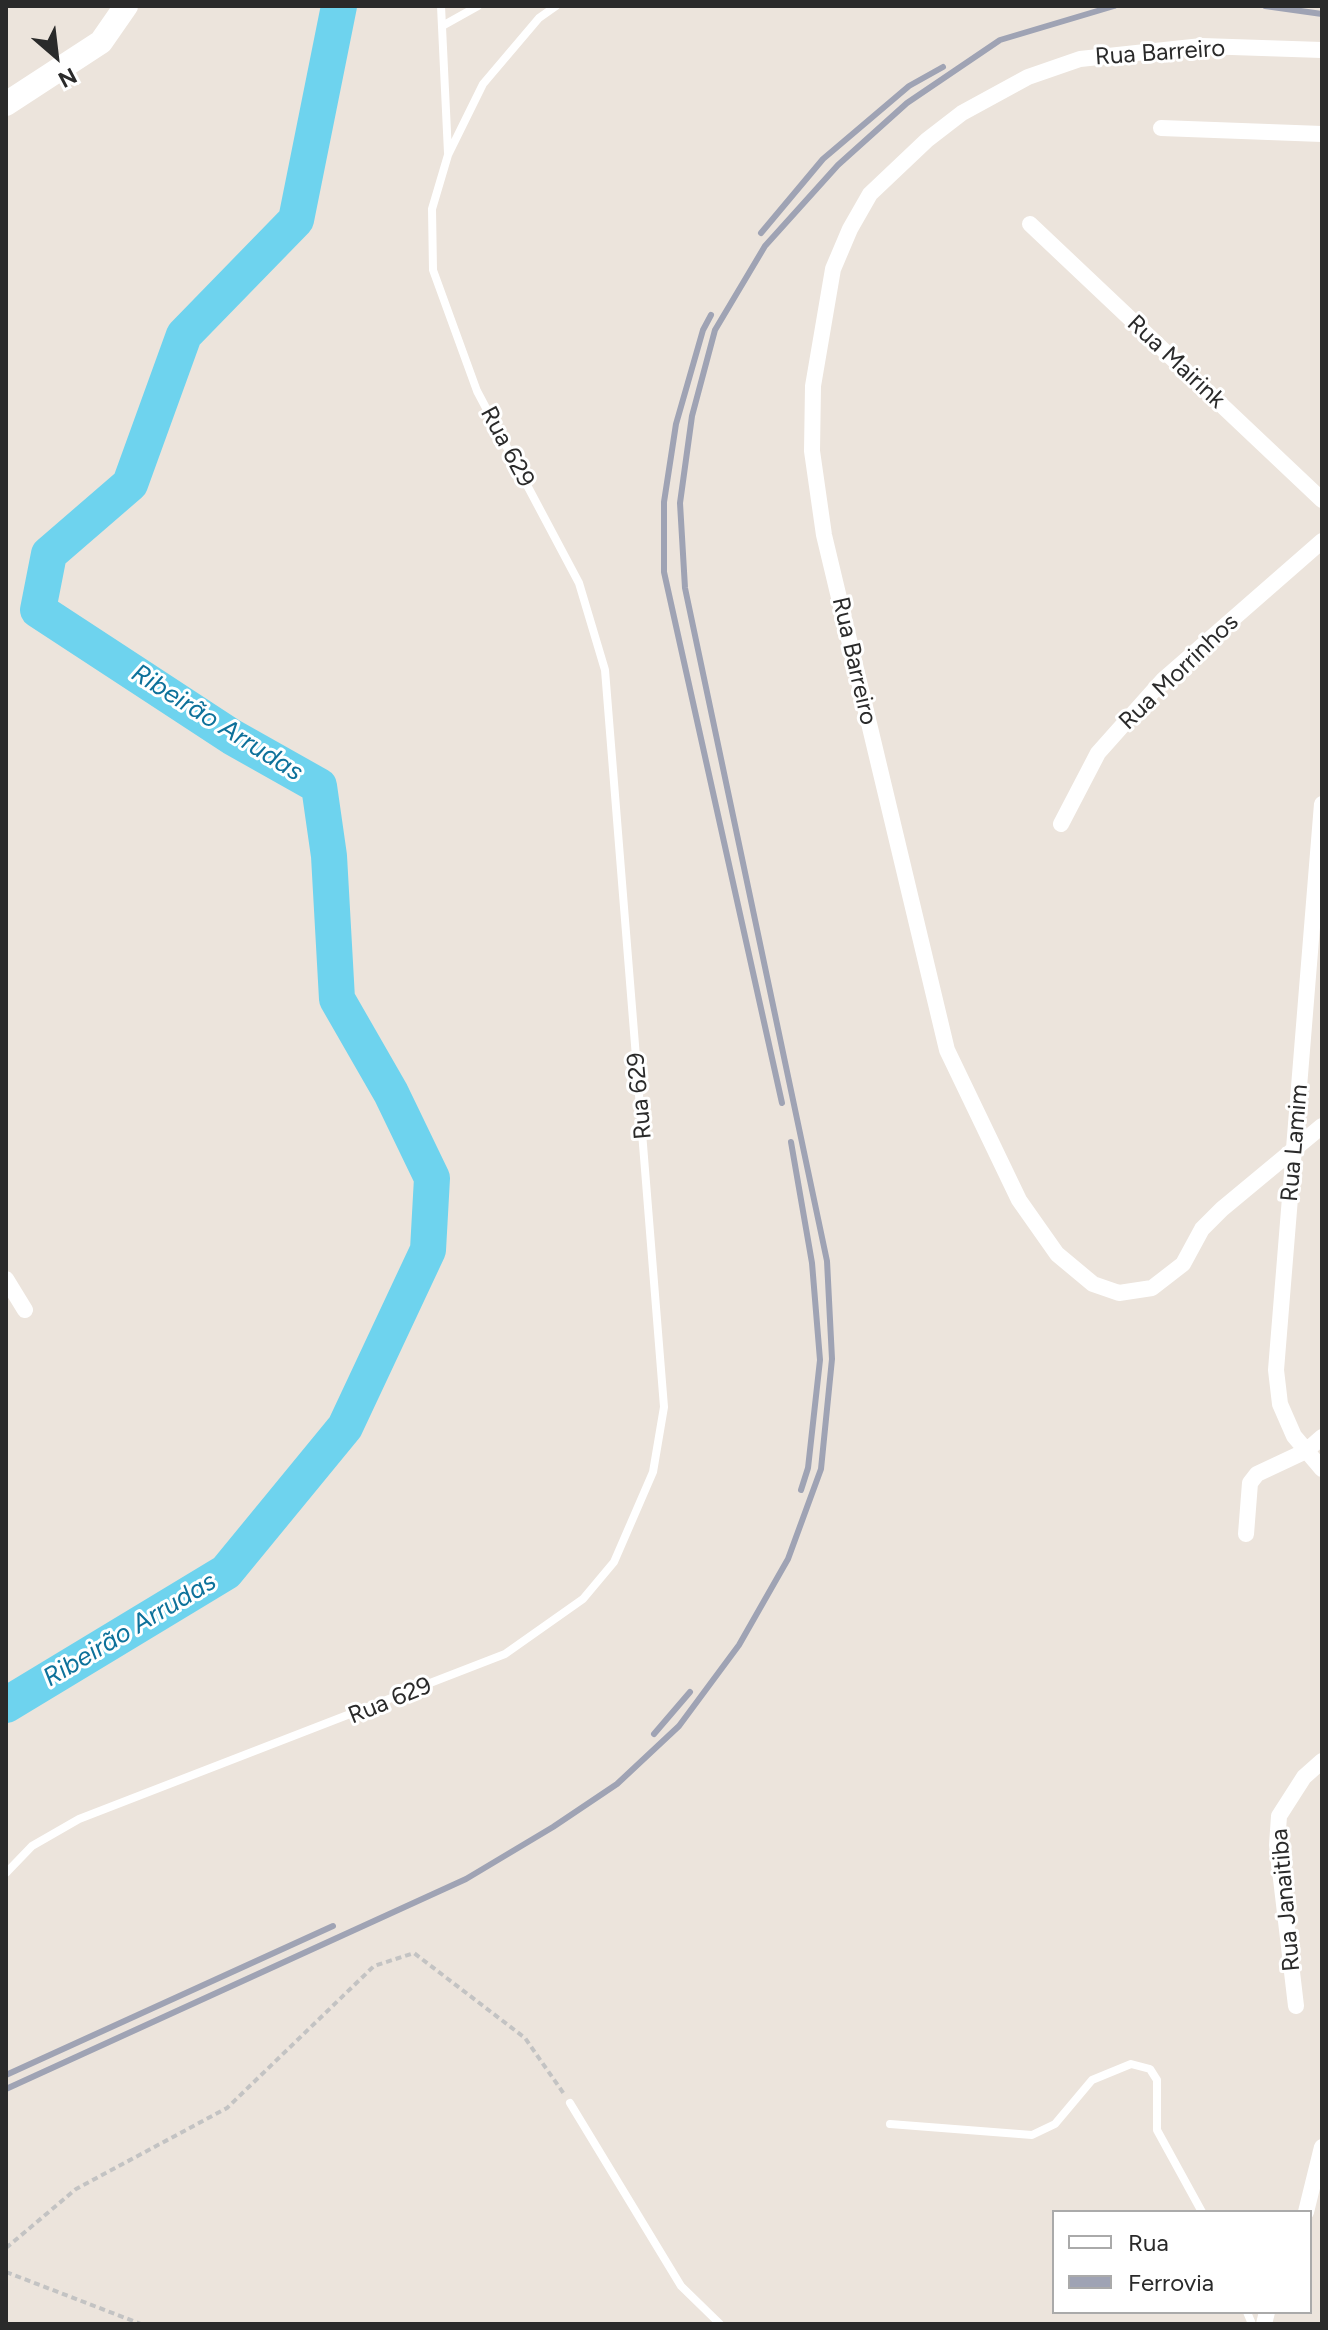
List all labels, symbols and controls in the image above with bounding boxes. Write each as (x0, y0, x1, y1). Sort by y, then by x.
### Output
north arrow (16, 16, 96, 96)
street label: Rua Barreiro (1094, 34, 1226, 72)
text: N (54, 62, 81, 94)
street label: Rua Mairink (1121, 309, 1231, 415)
street label: Rua 629 (474, 402, 540, 492)
street label: Rua Barreiro (825, 594, 883, 728)
street label: Rua Morrinhos (1113, 608, 1245, 736)
water label: Ribeirão Arrudas (126, 658, 308, 788)
street label: Rua 629 (622, 1051, 658, 1141)
street label: Rua Lamim (1276, 1083, 1314, 1203)
water label: Ribeirão Arrudas (38, 1566, 222, 1694)
street label: Rua 629 (344, 1671, 436, 1731)
street label: Rua Janaitiba (1265, 1827, 1307, 1973)
legend (1052, 2210, 1312, 2314)
text: Rua (1128, 2228, 1169, 2257)
text: Ferrovia (1128, 2268, 1214, 2297)

